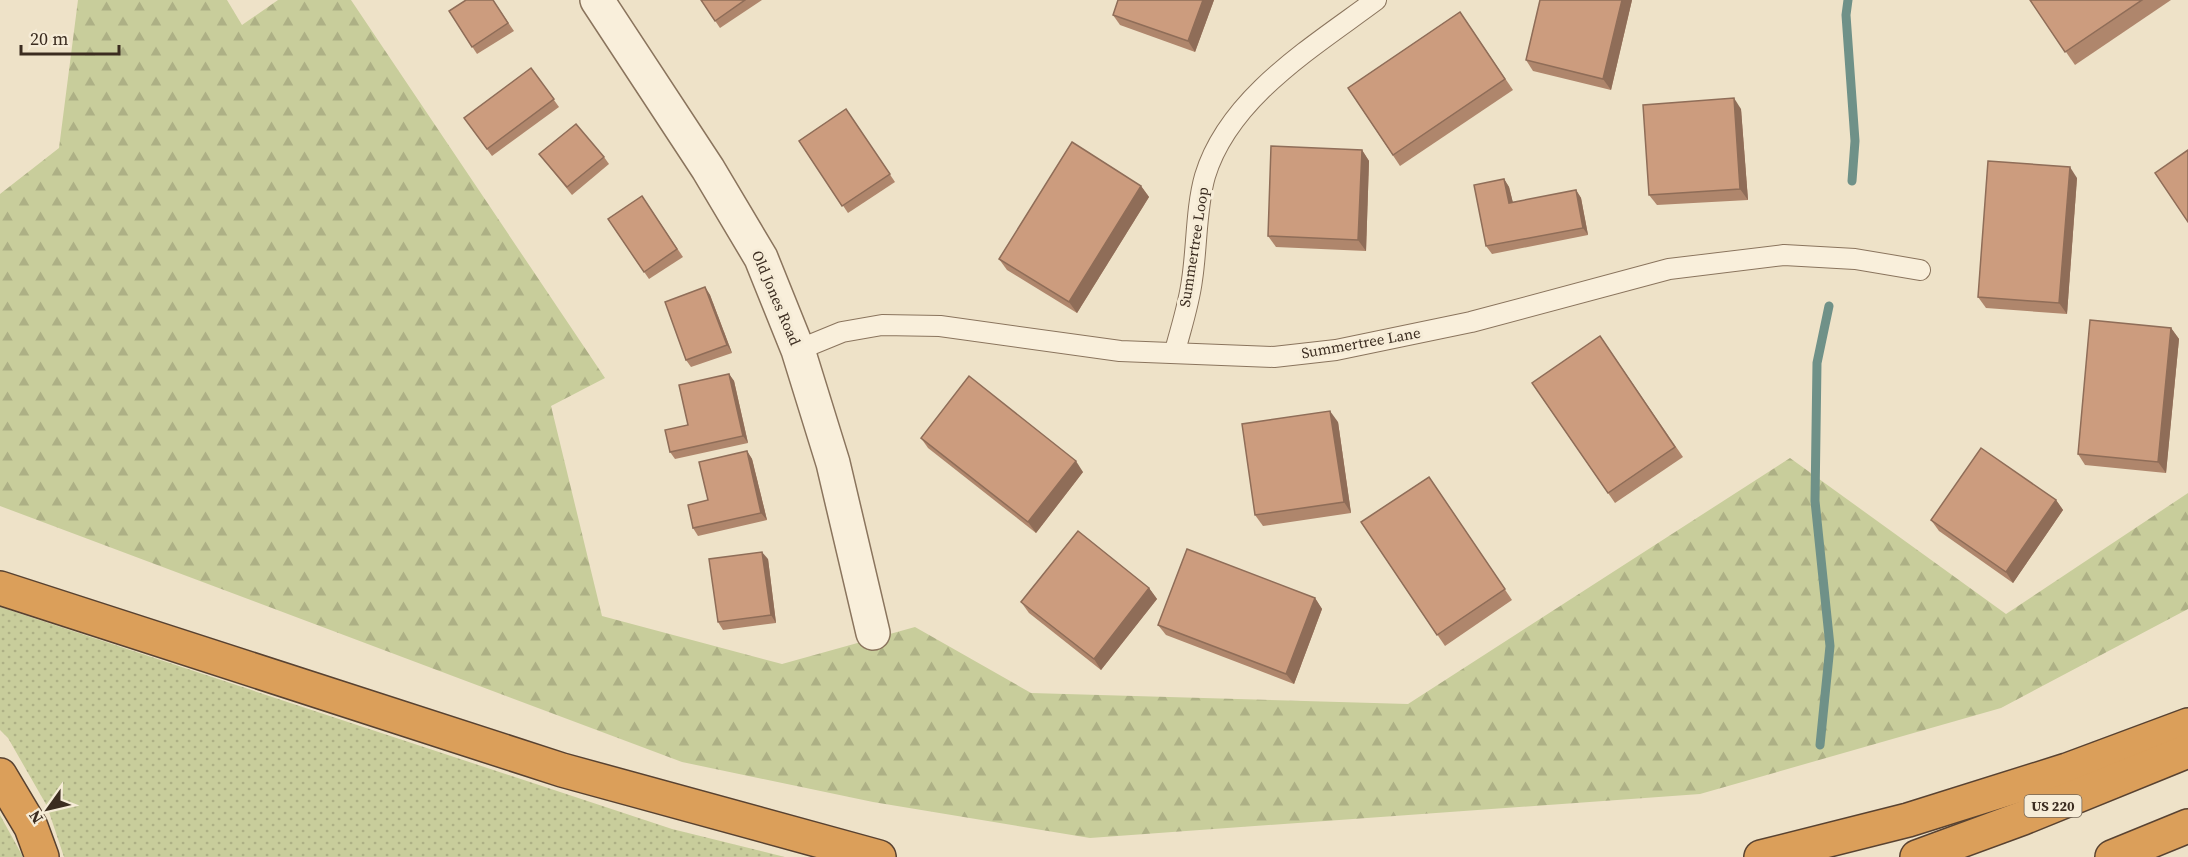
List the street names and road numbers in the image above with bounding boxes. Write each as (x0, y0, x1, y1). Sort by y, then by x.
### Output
street label: Summertree Loop (1174, 185, 1213, 309)
street label: Old Jones Road (747, 247, 806, 349)
street label: Summertree Lane (1300, 322, 1423, 363)
road number: US 220 (2024, 795, 2082, 817)

